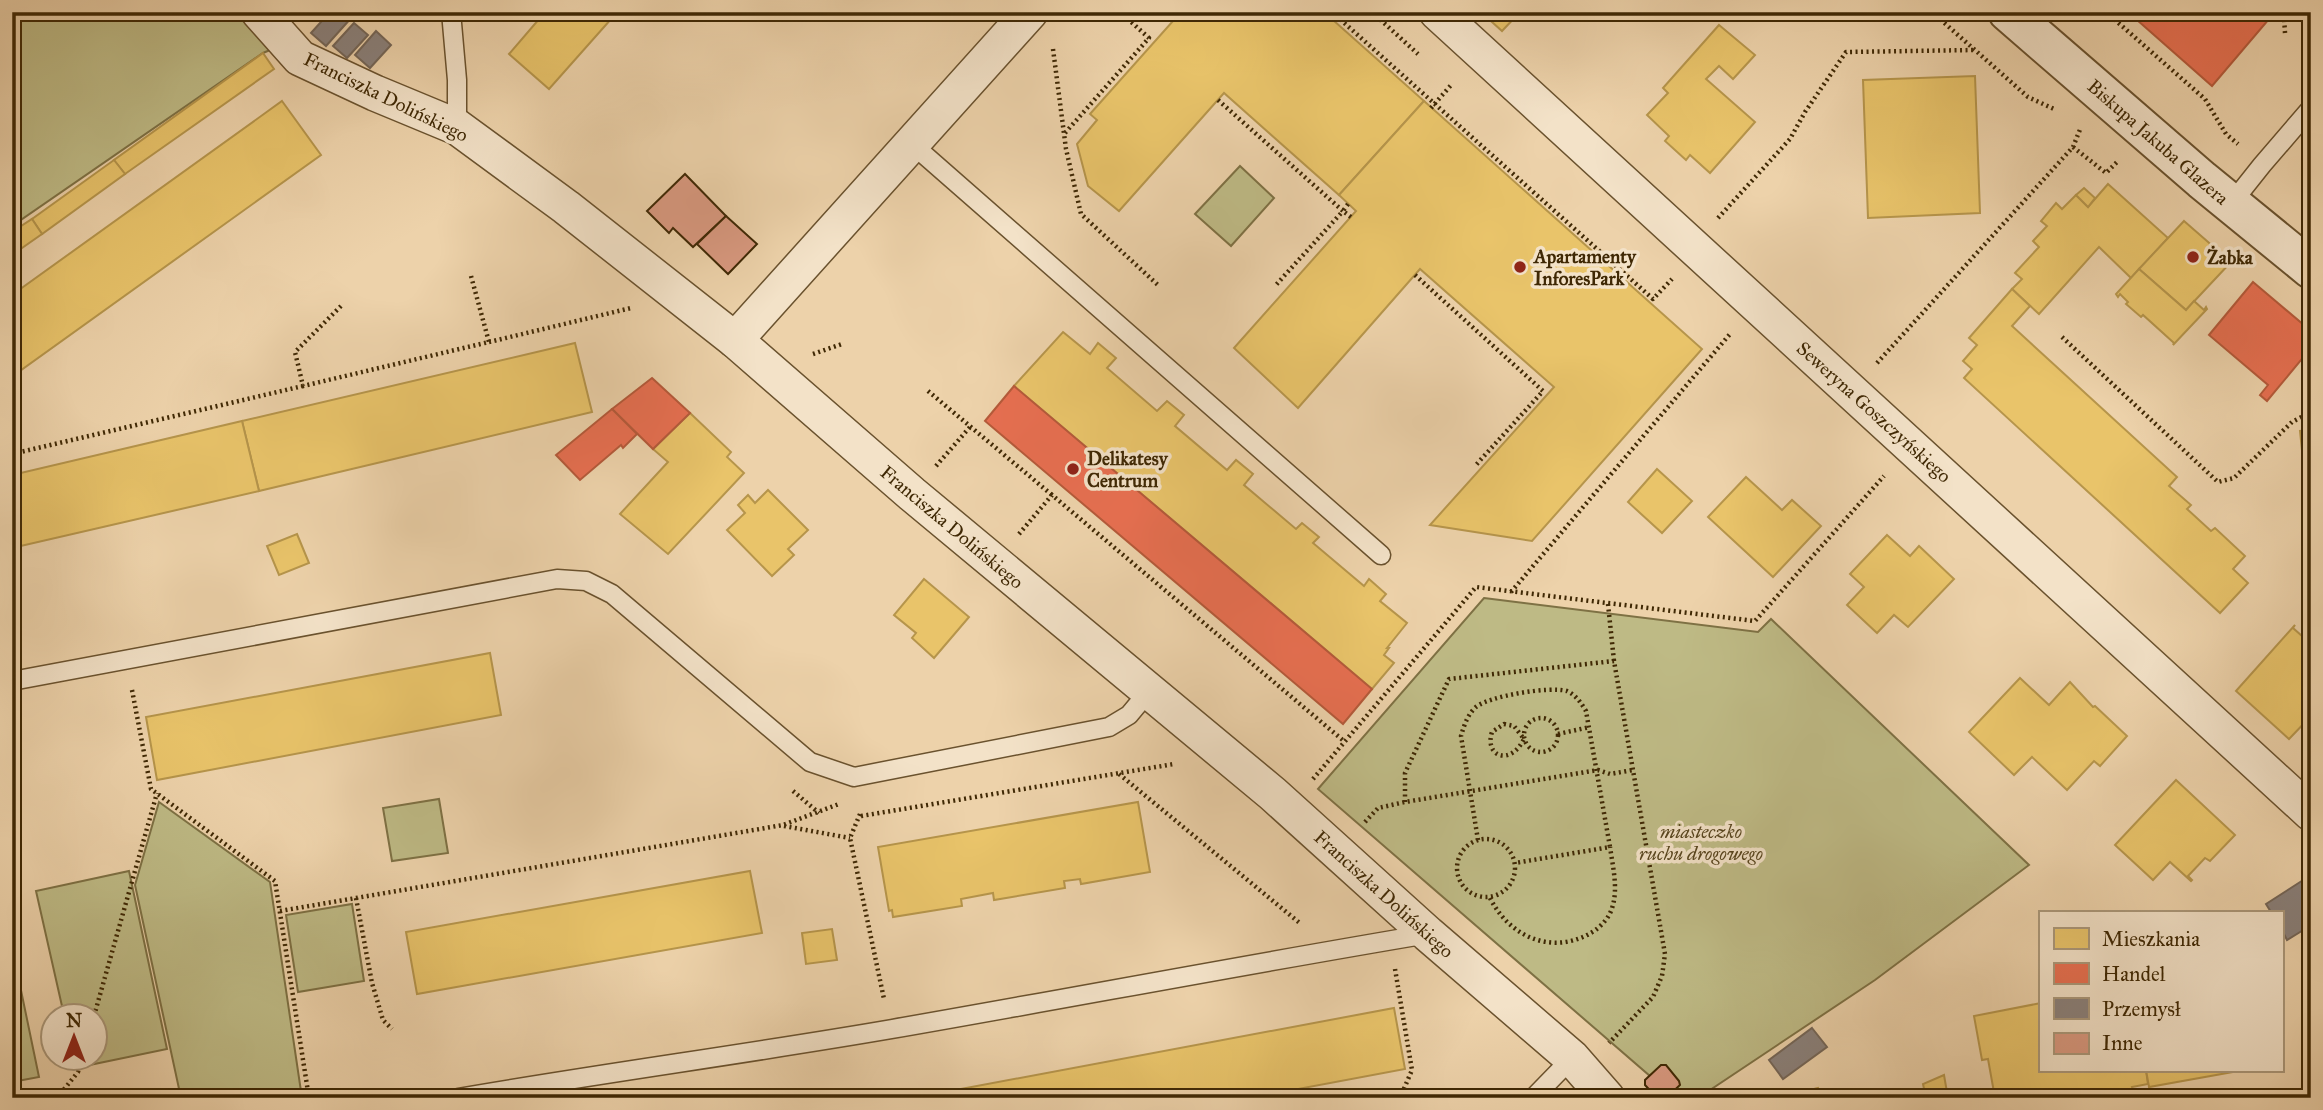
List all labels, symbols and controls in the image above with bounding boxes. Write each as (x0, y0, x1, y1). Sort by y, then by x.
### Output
street label: Franciszka Dolińskiego (300, 47, 472, 148)
street label: Biskupa Jakuba Glazera (2082, 74, 2234, 211)
place label: Apartamenty InforesPark (1532, 245, 1637, 290)
place label: Żabka (2207, 245, 2254, 269)
marker: Żabka (2185, 249, 2201, 265)
marker: Apartamenty InforesPark (1512, 259, 1528, 275)
street label: Seweryna Goszczyńskiego (1791, 337, 1956, 488)
place label: Delikatesy Centrum (1087, 447, 1169, 492)
street label: Franciszka Dolińskiego (875, 460, 1029, 595)
marker: Delikatesy Centrum (1065, 461, 1081, 477)
park label: miasteczko ruchu drogowego (1639, 820, 1763, 865)
street label: Franciszka Dolińskiego (1309, 825, 1459, 964)
legend (2039, 911, 2284, 1072)
text: Mieszkania (2102, 926, 2200, 952)
text: Handel (2102, 961, 2166, 987)
text: Przemysł (2102, 996, 2181, 1022)
north arrow (38, 1002, 108, 1072)
text: N (66, 1009, 82, 1032)
text: Inne (2102, 1030, 2143, 1056)

